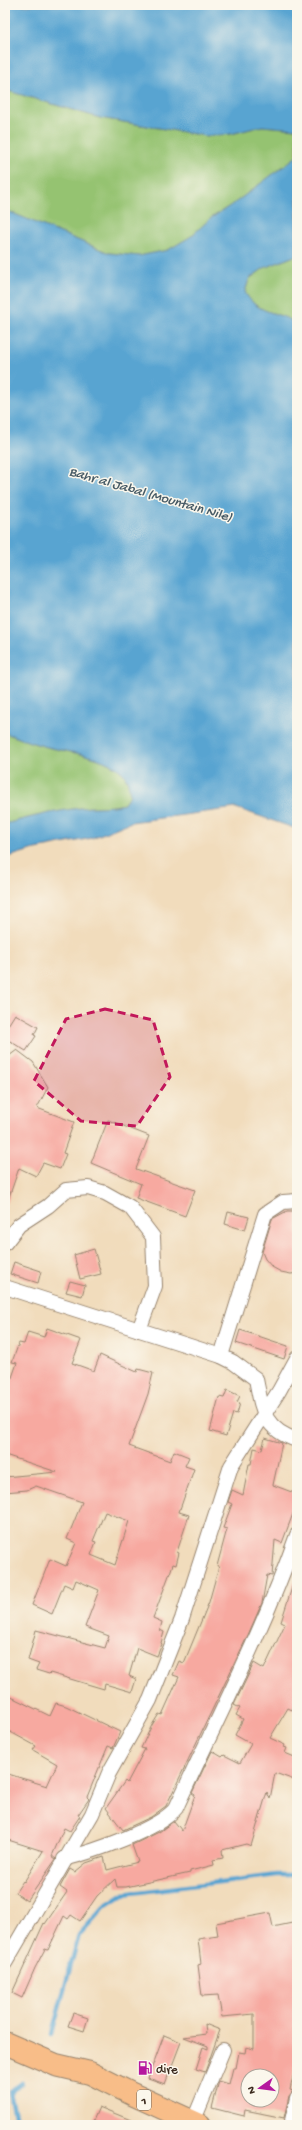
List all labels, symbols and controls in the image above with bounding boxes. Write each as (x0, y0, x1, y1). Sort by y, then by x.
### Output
water label: Bahr al Jabal (Mountain Nile) (67, 464, 234, 527)
fuel station icon: dire (137, 2060, 153, 2076)
place label: dire (156, 2063, 178, 2078)
north arrow (240, 2068, 280, 2108)
text: N (246, 2085, 259, 2095)
road number: 1 (137, 2090, 151, 2110)

